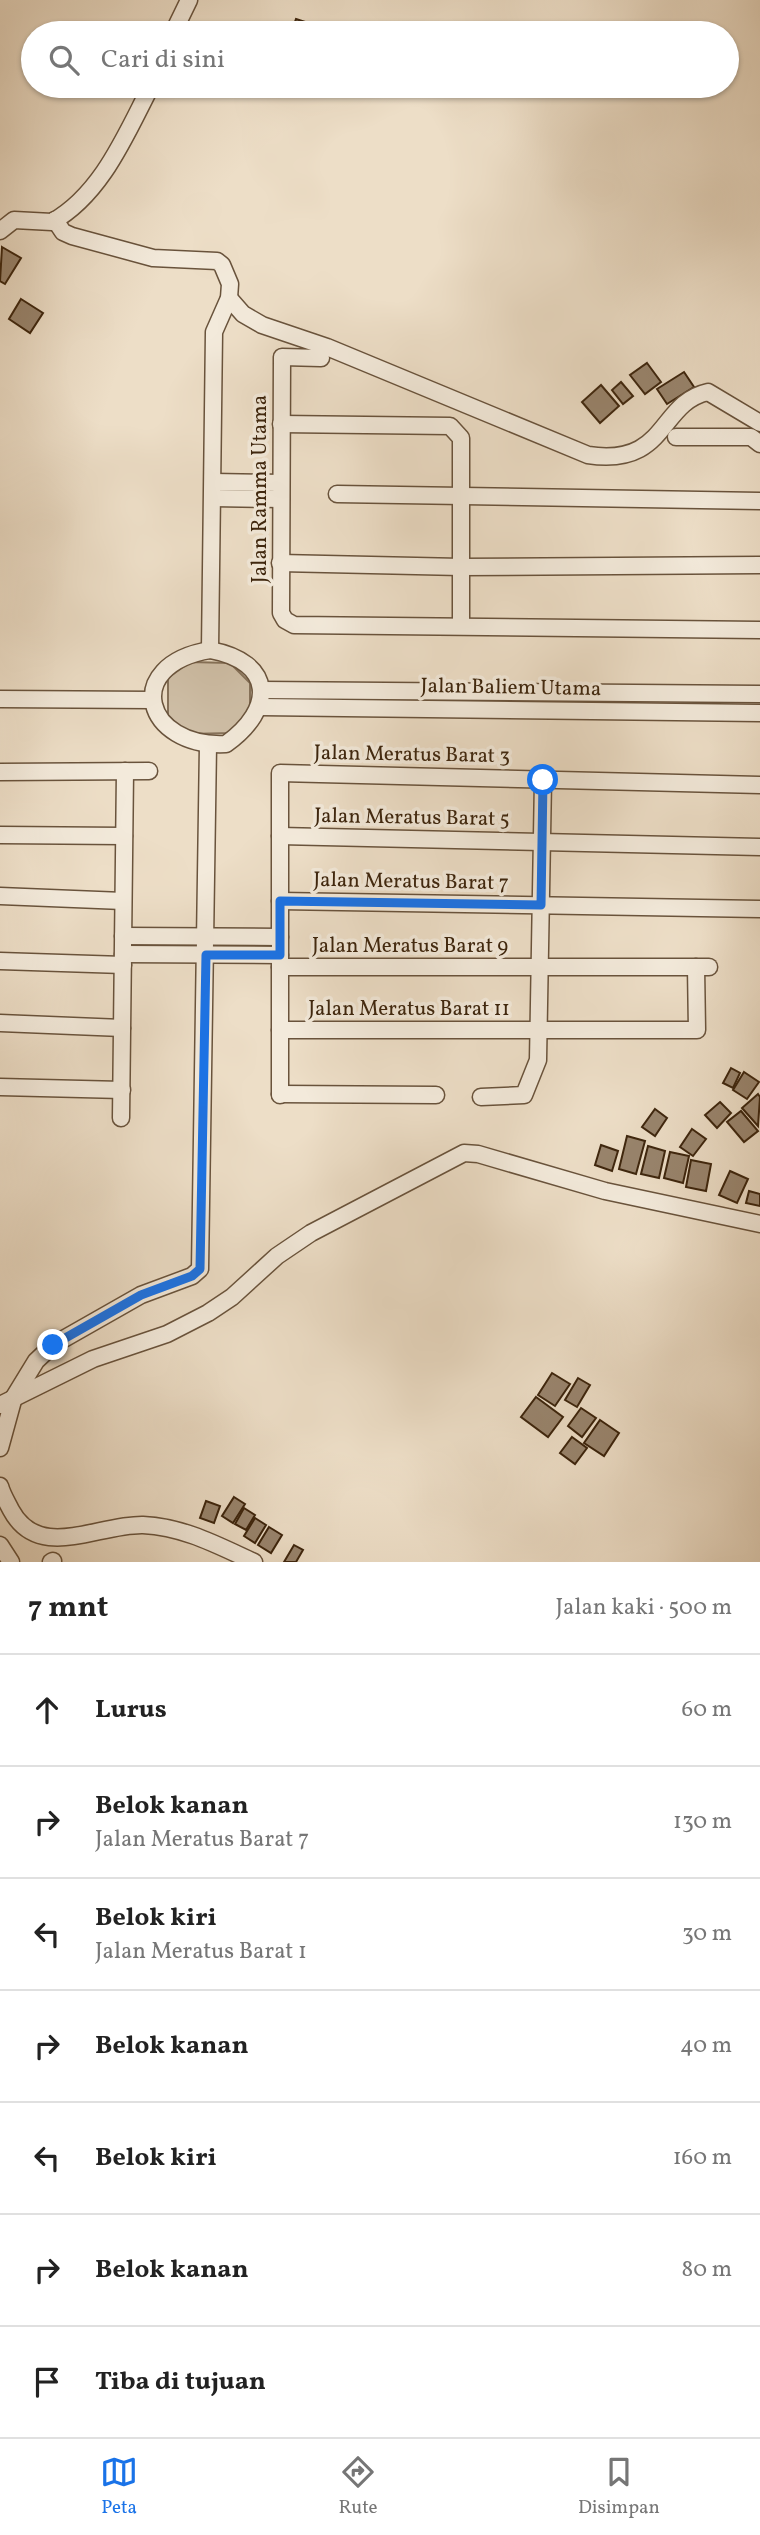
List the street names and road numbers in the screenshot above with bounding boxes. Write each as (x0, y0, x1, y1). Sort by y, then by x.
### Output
street label: Jalan Ramma Utama (246, 395, 275, 583)
street label: Jalan Baliem Utama (420, 672, 602, 704)
street label: Jalan Meratus Barat 3 (314, 739, 510, 771)
street label: Jalan Meratus Barat 5 (314, 802, 510, 834)
street label: Jalan Meratus Barat 7 (313, 866, 509, 898)
street label: Jalan Meratus Barat 9 (312, 932, 508, 961)
street label: Jalan Meratus Barat 11 (308, 995, 510, 1024)

